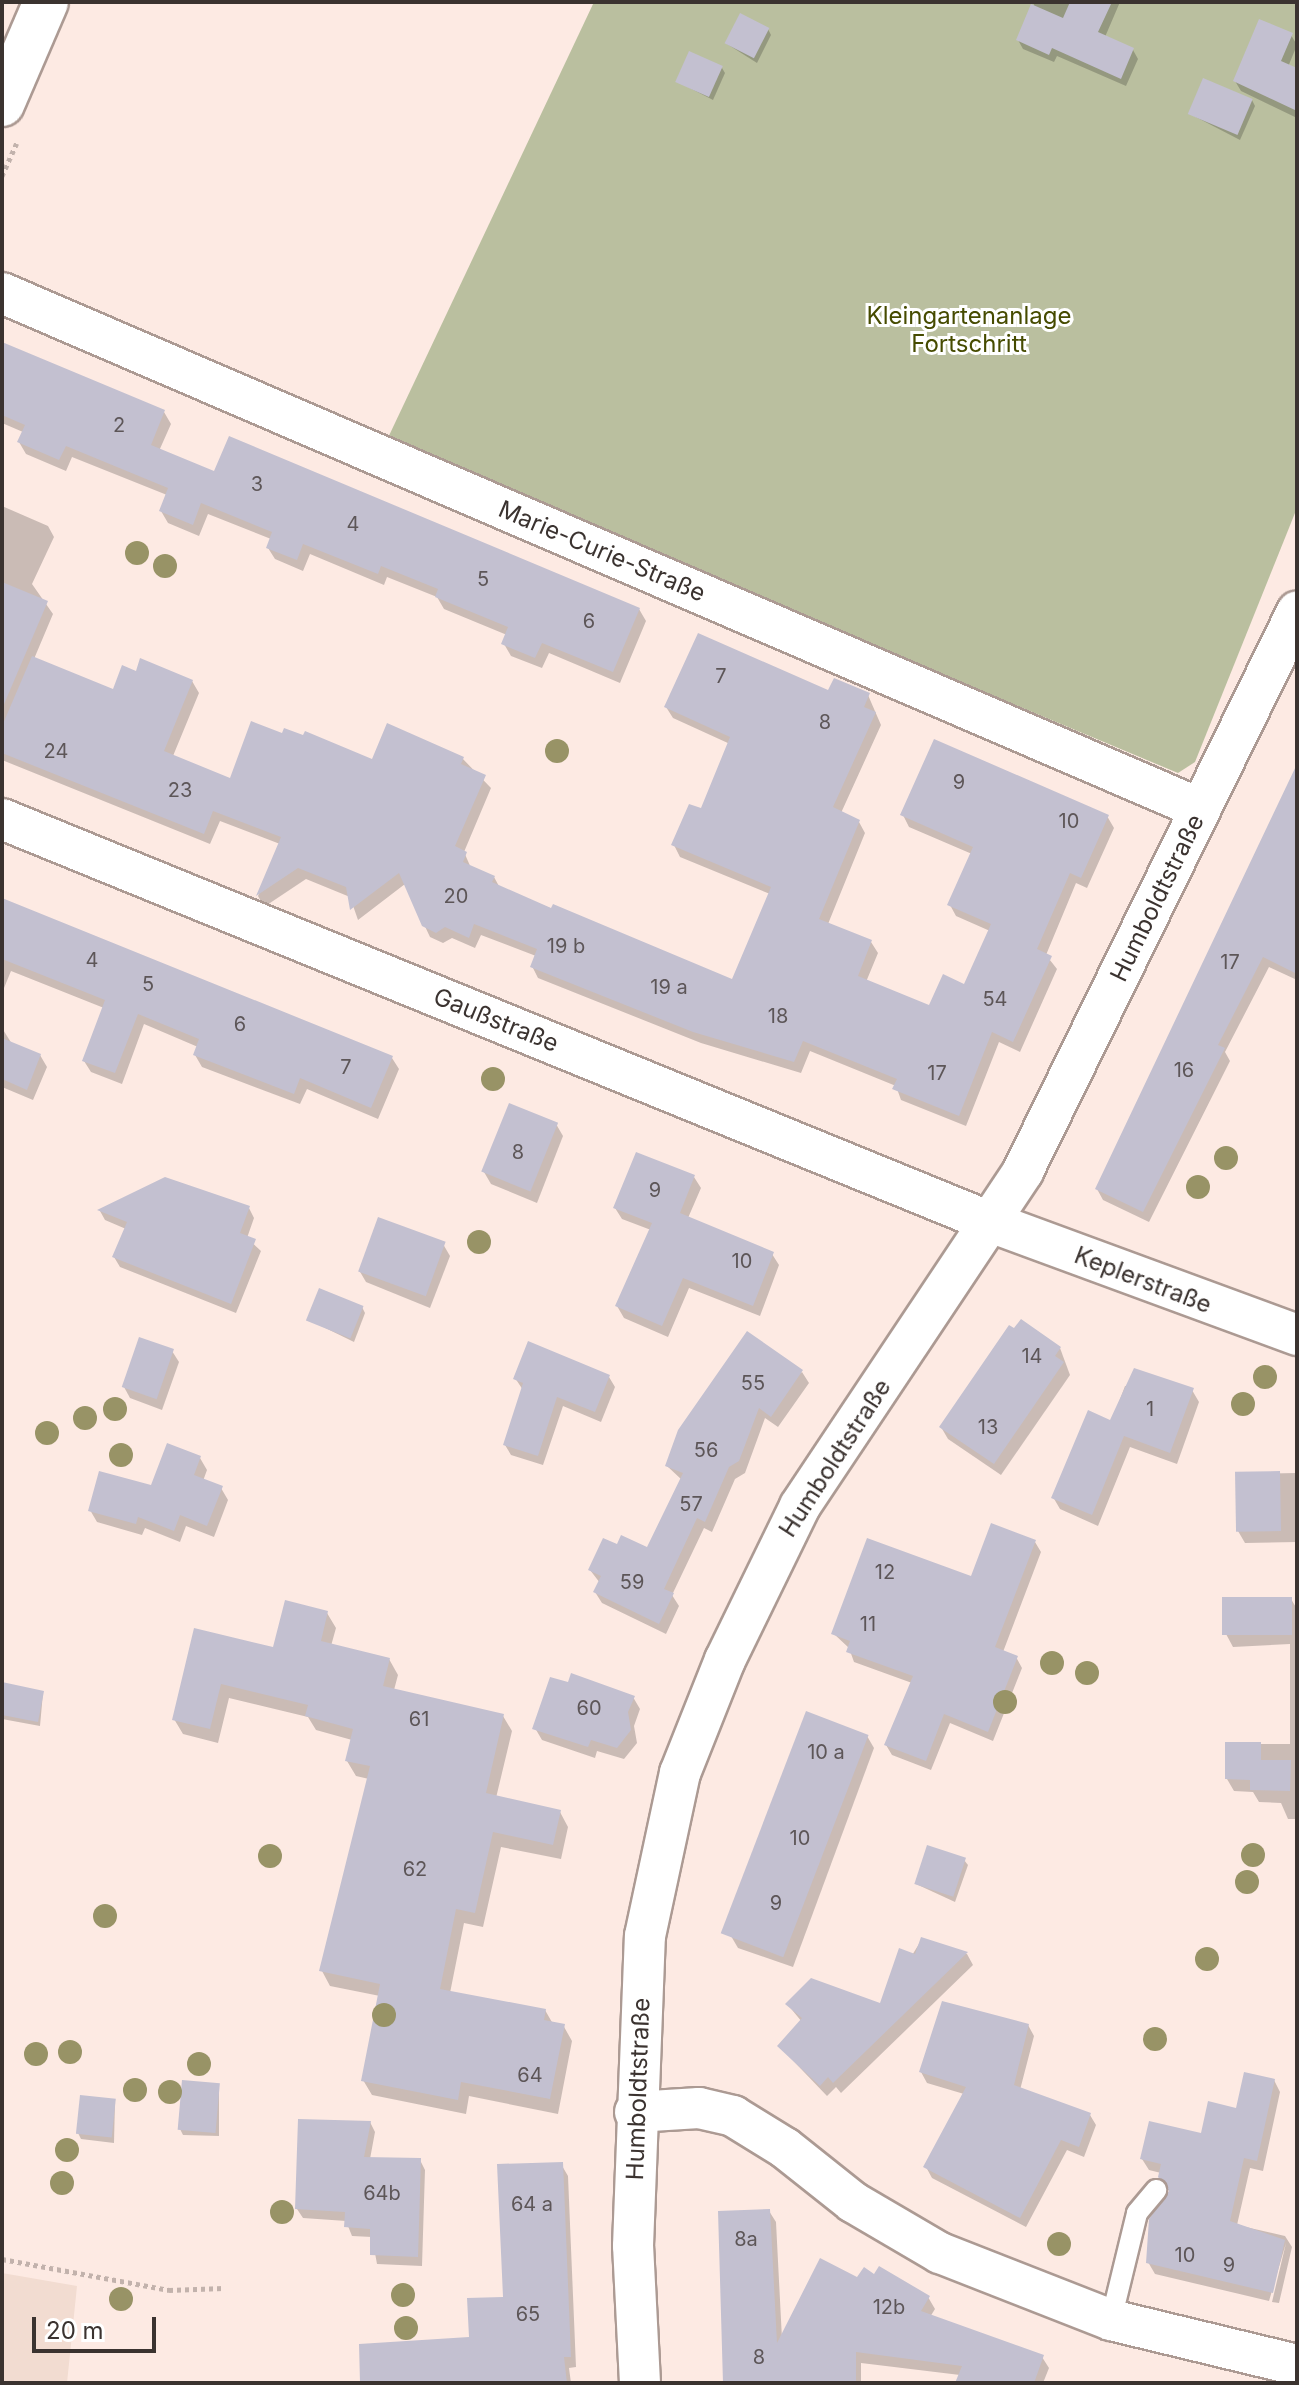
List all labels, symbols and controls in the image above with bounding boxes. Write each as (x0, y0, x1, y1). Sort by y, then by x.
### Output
park label: Kleingartenanlage Fortschritt (867, 302, 1071, 358)
house number: 2 (113, 413, 125, 437)
house number: 3 (251, 472, 263, 496)
street label: Marie-Curie-Straße (494, 494, 710, 608)
house number: 4 (347, 512, 359, 536)
house number: 5 (477, 567, 489, 591)
house number: 6 (583, 609, 595, 633)
house number: 7 (715, 664, 727, 688)
house number: 8 (819, 710, 831, 734)
house number: 24 (44, 739, 68, 763)
house number: 9 (953, 770, 965, 794)
house number: 23 (168, 778, 192, 802)
house number: 10 (1059, 809, 1079, 833)
street label: Humboldtstraße (1104, 810, 1210, 986)
house number: 20 (444, 884, 468, 908)
house number: 19 b (547, 934, 585, 958)
house number: 4 (86, 948, 98, 972)
house number: 17 (1220, 950, 1240, 974)
house number: 5 (142, 972, 154, 996)
house number: 19 a (650, 975, 688, 999)
street label: Gaußstraße (429, 982, 563, 1058)
house number: 54 (982, 987, 1008, 1011)
house number: 18 (768, 1004, 788, 1028)
house number: 6 (234, 1012, 246, 1036)
house number: 7 (340, 1055, 352, 1079)
house number: 16 (1174, 1058, 1194, 1082)
house number: 17 (927, 1061, 947, 1085)
house number: 8 (512, 1140, 524, 1164)
house number: 9 (649, 1178, 661, 1202)
street label: Keplerstraße (1070, 1241, 1216, 1319)
house number: 10 (732, 1249, 752, 1273)
house number: 14 (1021, 1344, 1043, 1368)
house number: 55 (741, 1371, 765, 1395)
street label: Humboldtstraße (773, 1374, 897, 1542)
house number: 1 (1146, 1397, 1154, 1421)
house number: 13 (978, 1415, 998, 1439)
house number: 56 (694, 1438, 718, 1462)
house number: 57 (679, 1492, 703, 1516)
house number: 12 (875, 1560, 895, 1584)
house number: 59 (620, 1570, 644, 1594)
house number: 11 (860, 1612, 876, 1636)
house number: 60 (576, 1696, 602, 1720)
house number: 61 (409, 1707, 429, 1731)
house number: 10 a (807, 1740, 845, 1764)
house number: 10 (790, 1826, 810, 1850)
house number: 62 (403, 1857, 427, 1881)
house number: 9 (770, 1891, 782, 1915)
street label: Humboldtstraße (620, 1997, 656, 2181)
house number: 64 (517, 2063, 543, 2087)
house number: 64b (363, 2181, 401, 2205)
house number: 64 a (511, 2192, 553, 2216)
house number: 8a (734, 2227, 758, 2251)
house number: 10 (1175, 2243, 1195, 2267)
house number: 9 (1223, 2253, 1235, 2277)
house number: 12b (873, 2295, 905, 2319)
scale bar (36, 2301, 160, 2351)
house number: 65 (516, 2302, 540, 2326)
text: 20 m (46, 2316, 104, 2345)
house number: 8 (753, 2345, 765, 2369)

